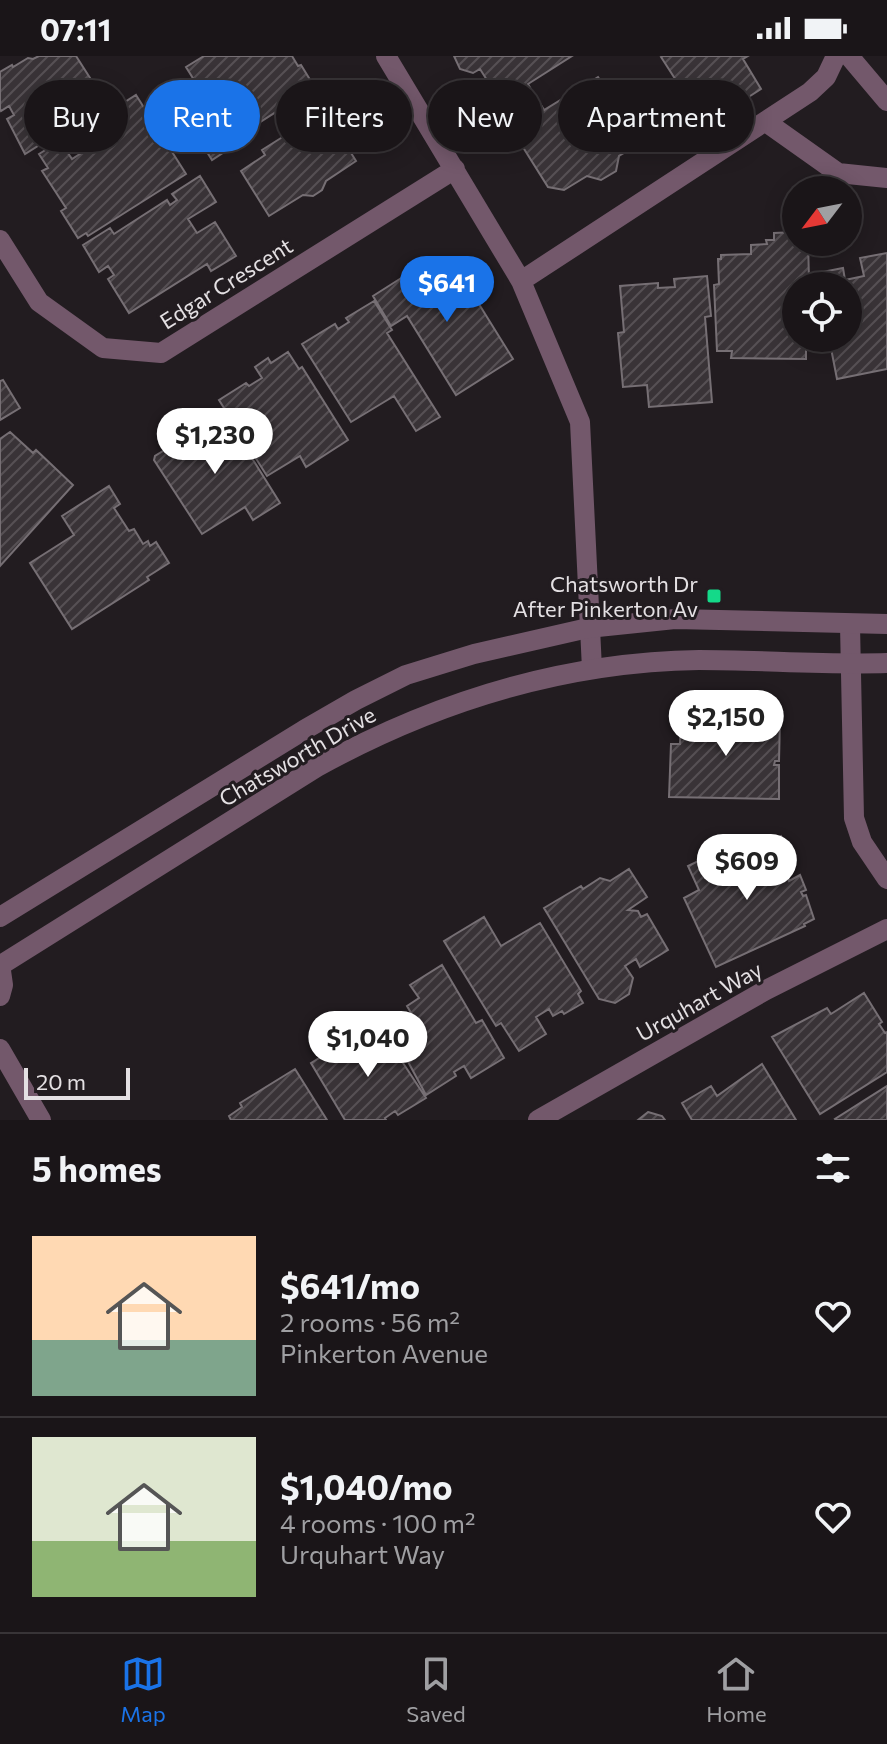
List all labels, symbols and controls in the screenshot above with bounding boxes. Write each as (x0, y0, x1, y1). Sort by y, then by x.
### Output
text: 07:11 (40, 10, 111, 47)
chip: Buy (24, 80, 128, 152)
chip: Rent (144, 80, 260, 152)
chip: Filters (276, 80, 412, 152)
chip: New (428, 80, 542, 152)
chip: Apartment (558, 80, 754, 152)
north arrow (782, 176, 862, 256)
map controls (782, 176, 862, 352)
street label: Edgar Crescent (155, 231, 297, 335)
pin: $641 (400, 256, 494, 324)
text: $641 (418, 266, 476, 297)
button: locate (782, 272, 862, 352)
pin: $1,230 (150, 408, 280, 476)
text: $1,230 (175, 418, 255, 449)
place label: Chatsworth Dr After Pinkerton Av (513, 570, 698, 622)
marker: Chatsworth Dr After Pinkerton Av (705, 587, 723, 605)
pin: $2,150 (661, 690, 791, 758)
street label: Chatsworth Drive (214, 700, 380, 812)
text: $2,150 (687, 700, 765, 731)
pin: $609 (700, 834, 794, 902)
text: $609 (715, 844, 779, 875)
street label: Urquhart Way (631, 955, 767, 1047)
pin: $1,040 (303, 1011, 433, 1079)
text: $1,040 (326, 1021, 410, 1052)
scale bar (24, 1064, 130, 1100)
text: 20 m (36, 1068, 86, 1095)
icon: filters (811, 1146, 855, 1190)
text: 5 homes (32, 1147, 162, 1189)
text: $641/mo (280, 1264, 420, 1306)
icon: home (96, 1268, 192, 1364)
icon: heart (811, 1294, 855, 1338)
text: 2 rooms · 56 m² (280, 1306, 460, 1337)
text: Pinkerton Avenue (280, 1337, 488, 1368)
text: $1,040/mo (280, 1465, 453, 1507)
icon: home (96, 1469, 192, 1565)
icon: heart (811, 1495, 855, 1539)
text: 4 rooms · 100 m² (280, 1507, 475, 1538)
text: Urquhart Way (280, 1538, 445, 1569)
tab: Map (120, 1652, 166, 1727)
tab: Saved (406, 1652, 466, 1727)
tab: Home (706, 1652, 767, 1727)

